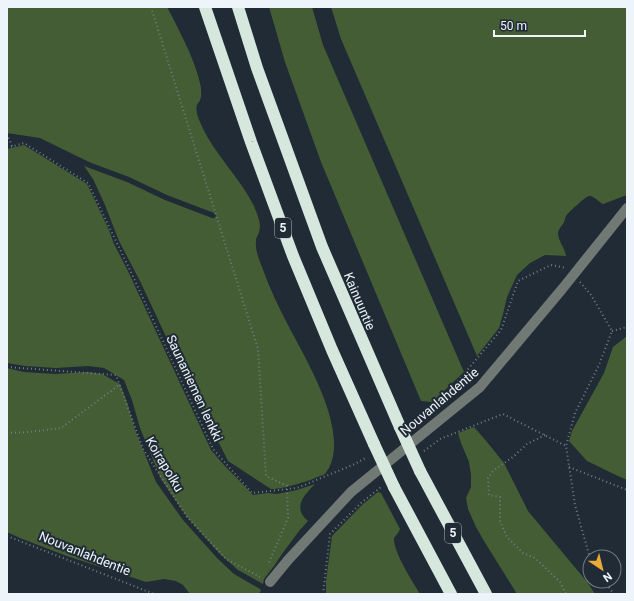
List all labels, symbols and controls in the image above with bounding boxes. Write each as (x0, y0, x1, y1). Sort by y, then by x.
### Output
scale bar (494, 12, 585, 38)
text: 50 m (500, 19, 527, 33)
road number: 5 (275, 218, 291, 238)
street label: Kainuuntie (341, 270, 378, 332)
street label: Saunaniemen lenkki (163, 333, 226, 444)
street label: Nouvanlahdentie (397, 364, 482, 438)
street label: Koirapolku (142, 434, 187, 494)
road number: 5 (445, 523, 461, 543)
street label: Nouvanlahdentie (37, 528, 133, 579)
north arrow (582, 549, 622, 589)
text: N (600, 569, 614, 584)

